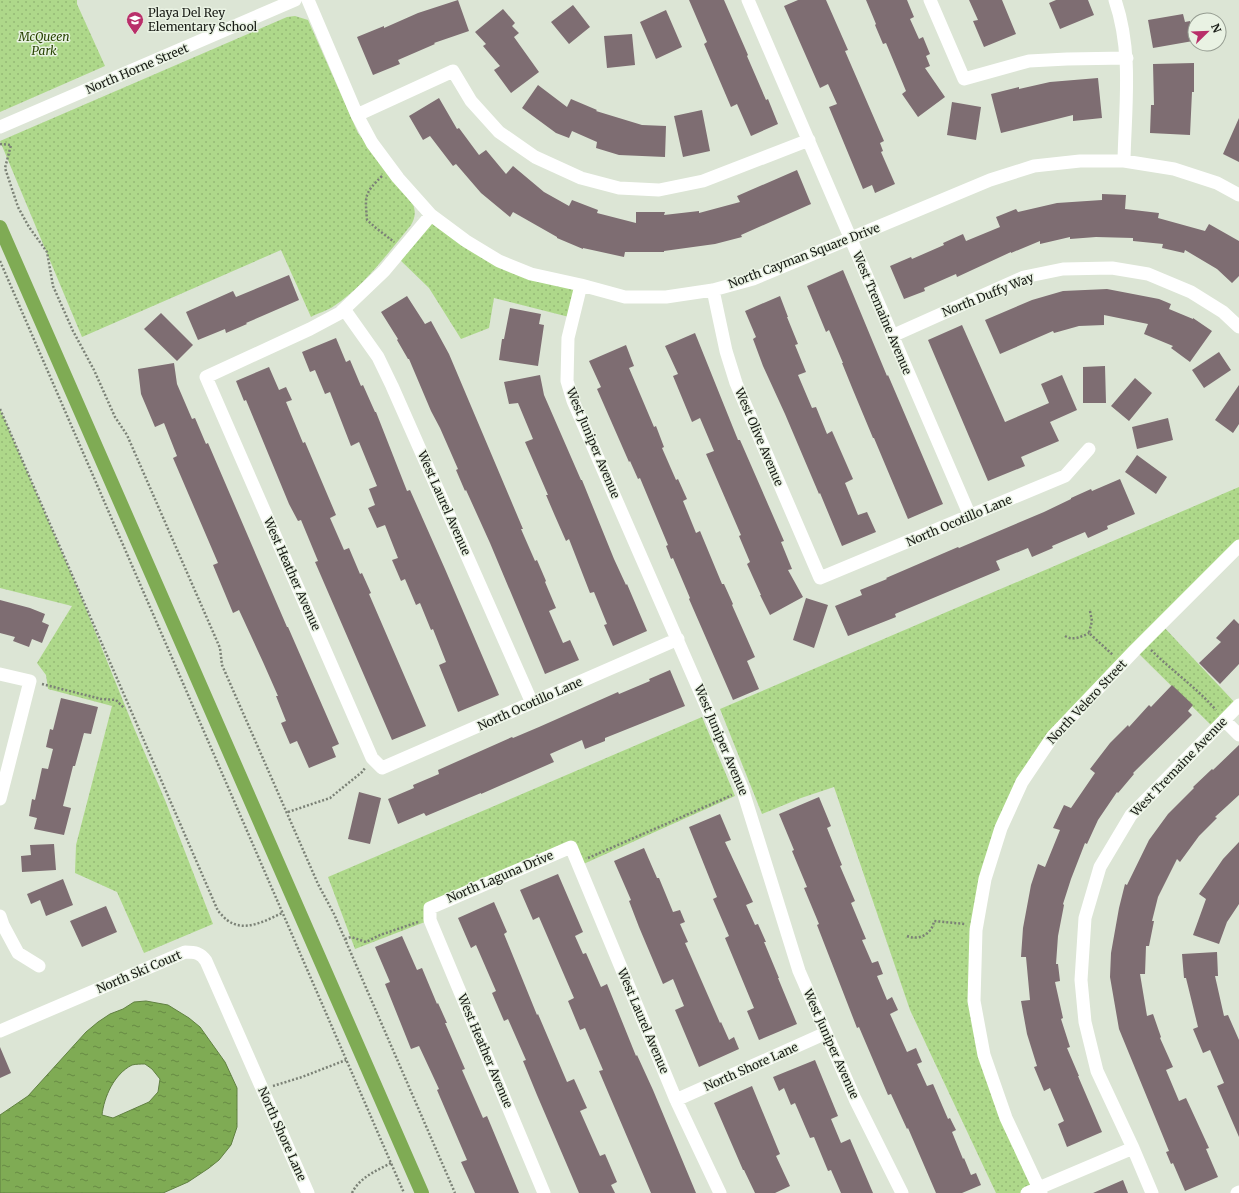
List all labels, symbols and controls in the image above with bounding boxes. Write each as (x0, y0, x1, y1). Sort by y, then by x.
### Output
place label: Playa Del Rey Elementary School (148, 5, 258, 34)
school or university icon: Playa Del Rey Elementary School (125, 10, 145, 35)
north arrow (1187, 12, 1227, 52)
text: N (1208, 21, 1224, 35)
park label: McQueen Park (17, 29, 70, 58)
street label: North Horne Street (83, 40, 191, 97)
street label: North Cayman Square Drive (726, 220, 882, 291)
street label: West Tremaine Avenue (849, 248, 915, 377)
street label: North Duffy Way (940, 269, 1036, 320)
street label: West Juniper Avenue (563, 384, 624, 500)
street label: West Olive Avenue (732, 385, 787, 488)
street label: West Laurel Avenue (414, 447, 474, 557)
street label: North Ocotillo Lane (904, 492, 1014, 550)
street label: West Heather Avenue (260, 514, 324, 633)
street label: North Velero Street (1044, 656, 1130, 747)
street label: North Ocotillo Lane (475, 674, 585, 733)
street label: West Juniper Avenue (691, 681, 752, 797)
street label: West Tremaine Avenue (1127, 714, 1230, 820)
street label: North Laguna Drive (444, 847, 555, 906)
street label: North Ski Court (94, 947, 184, 996)
street label: West Laurel Avenue (614, 965, 672, 1076)
street label: West Juniper Avenue (800, 986, 862, 1101)
street label: West Heather Avenue (454, 991, 516, 1110)
street label: North Shore Lane (701, 1039, 800, 1094)
street label: North Shore Lane (255, 1084, 310, 1183)

